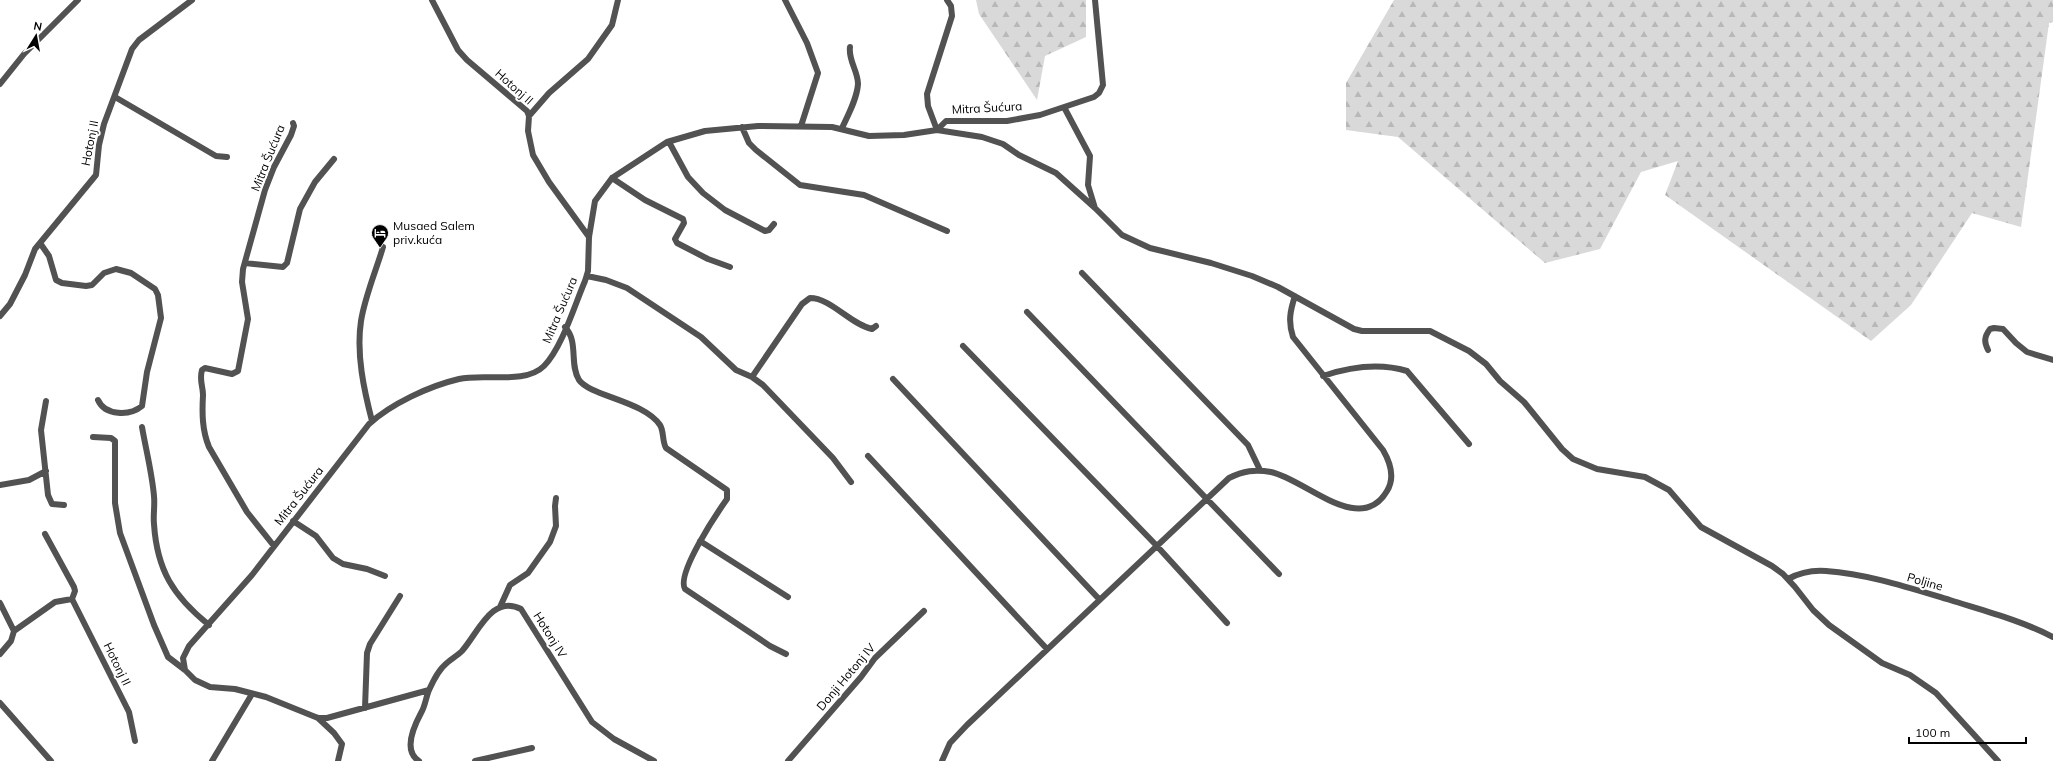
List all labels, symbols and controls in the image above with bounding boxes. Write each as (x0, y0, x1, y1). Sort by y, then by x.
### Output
north arrow (16, 16, 56, 56)
text: N (32, 19, 43, 34)
street label: Hotonj II (492, 66, 537, 108)
street label: Mitra Šućura (951, 98, 1023, 117)
street label: Hotonj II (78, 119, 101, 167)
street label: Mitra Šućura (247, 122, 288, 193)
place label: Musaed Salem priv.kuća (393, 218, 475, 247)
hotel icon: Musaed Salem priv.kuća (370, 223, 390, 248)
street label: Mitra Šućura (539, 274, 580, 345)
street label: Mitra Šućura (271, 463, 326, 528)
street label: Poljine (1906, 569, 1945, 594)
street label: Hotonj IV (530, 609, 571, 661)
street label: Hotonj II (101, 640, 134, 688)
street label: Donji Hotonj IV (813, 640, 878, 713)
scale bar (1909, 719, 2026, 745)
text: 100 m (1915, 725, 1950, 740)

